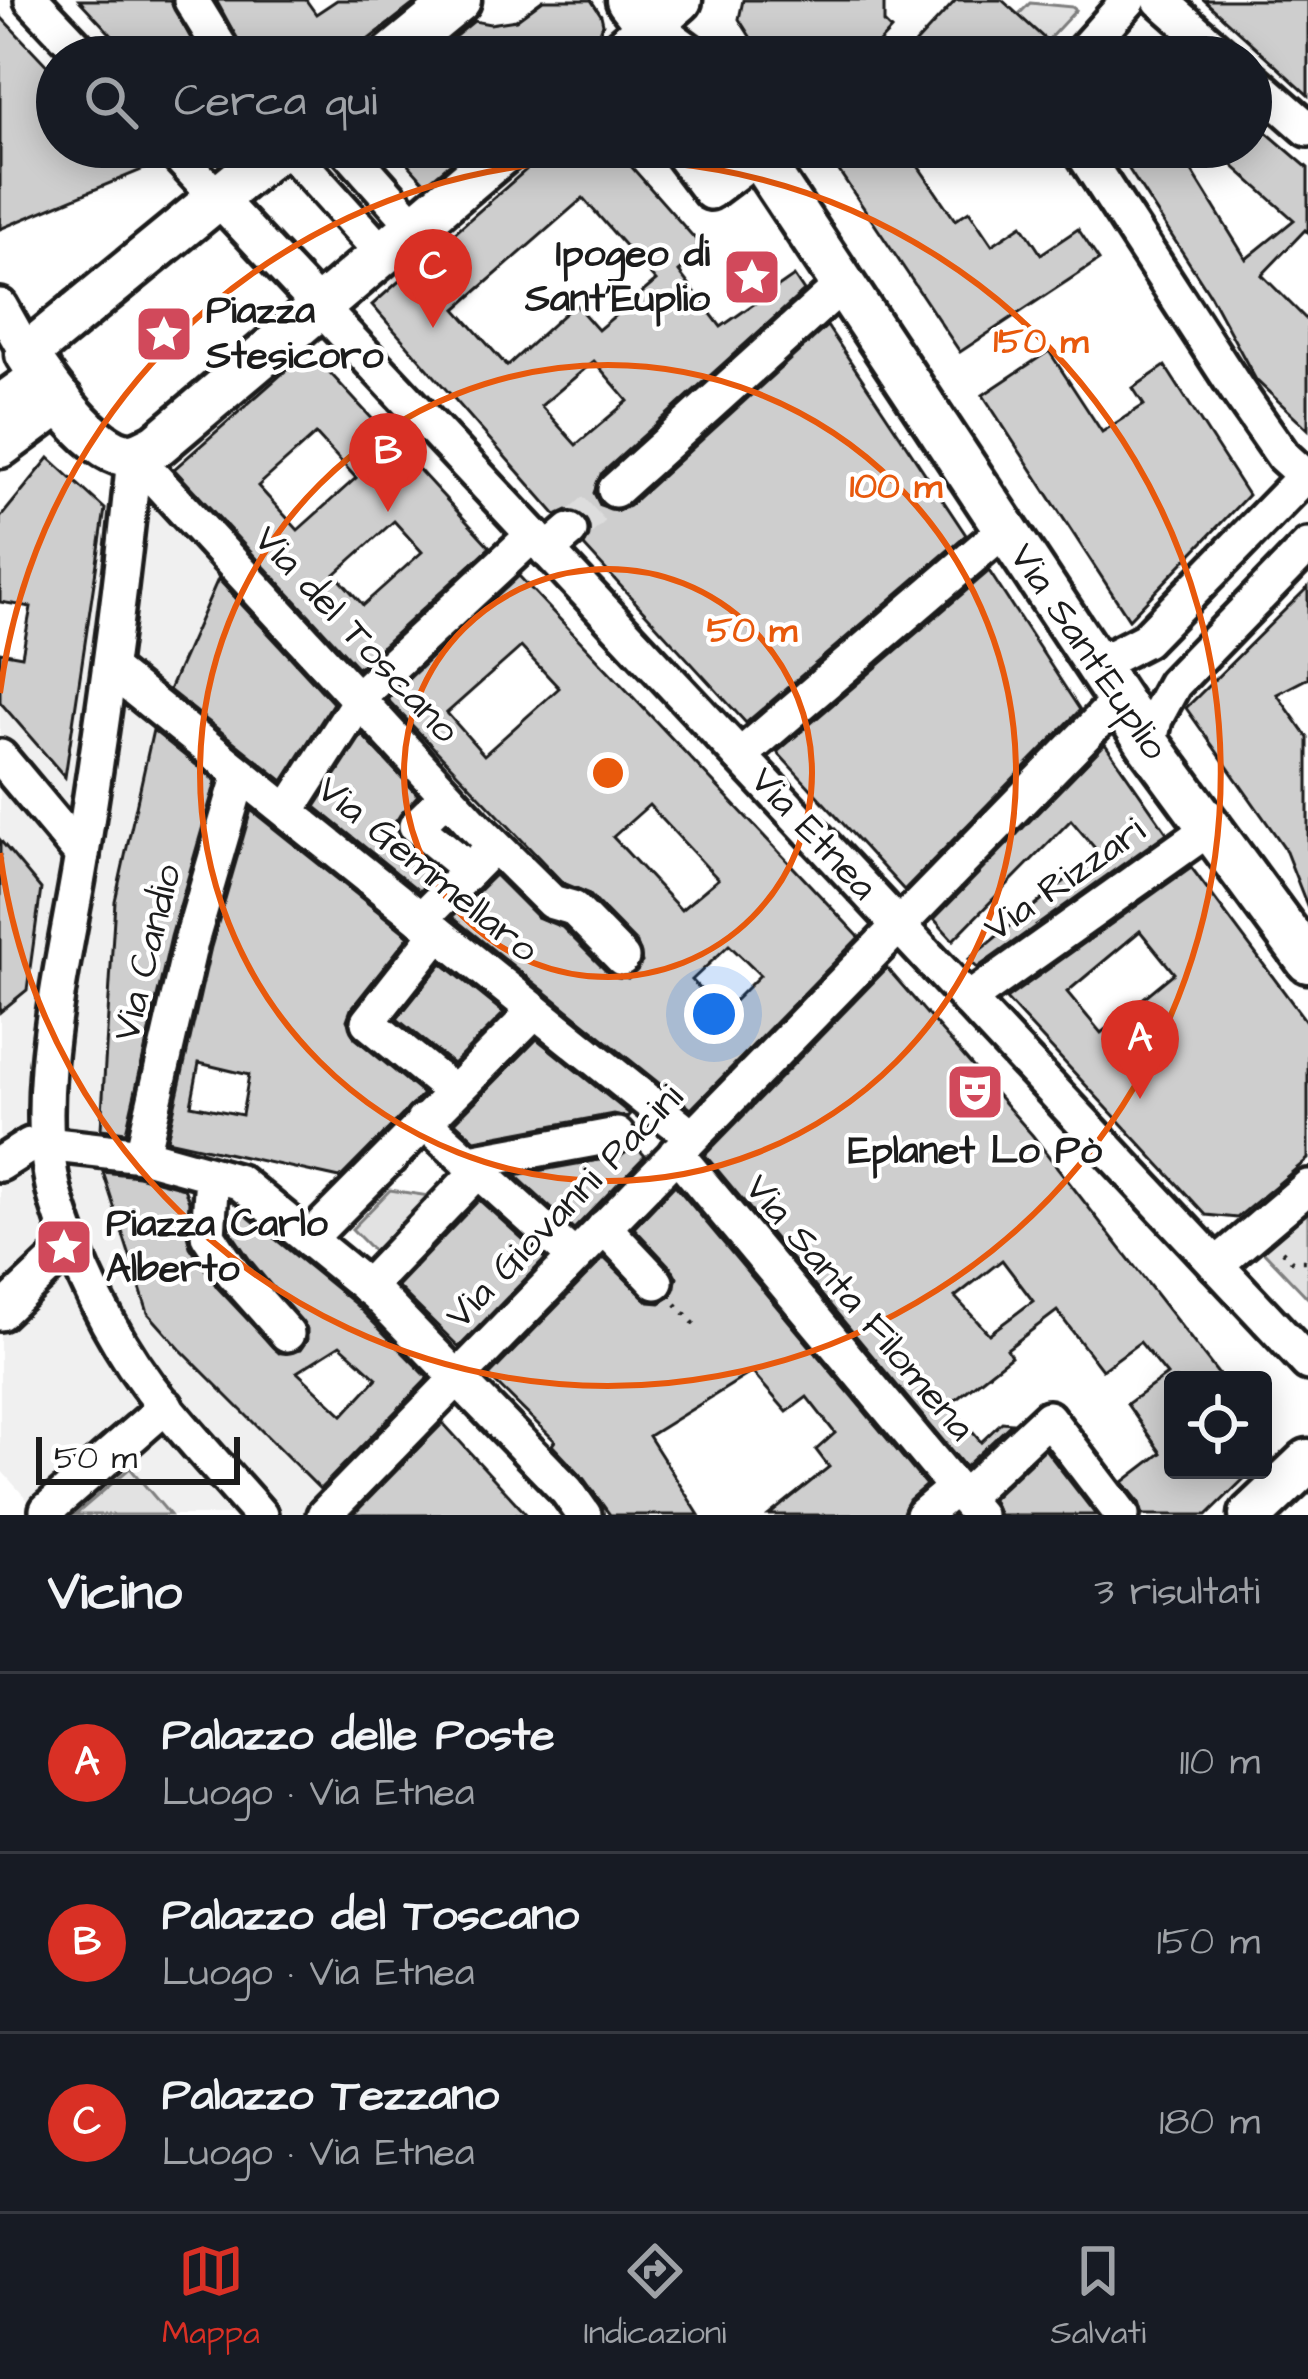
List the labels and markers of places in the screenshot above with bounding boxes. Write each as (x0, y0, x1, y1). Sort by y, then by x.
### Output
place label: Ipogeo di Sant'Euplio (524, 228, 710, 327)
pin: C (394, 229, 472, 328)
place icon: Ipogeo di Sant'Euplio (721, 246, 783, 308)
place label: Piazza Stesicoro (205, 285, 384, 384)
place icon: Piazza Stesicoro (133, 303, 195, 365)
pin: B (349, 413, 427, 512)
centre of rings (587, 752, 629, 794)
pin: A (1101, 1000, 1179, 1099)
theatre icon: Eplanet Lo Pò (944, 1061, 1006, 1123)
place label: Eplanet Lo Pò (848, 1125, 1102, 1179)
place label: Piazza Carlo Alberto (106, 1198, 328, 1297)
place icon: Piazza Carlo Alberto (33, 1216, 95, 1278)

